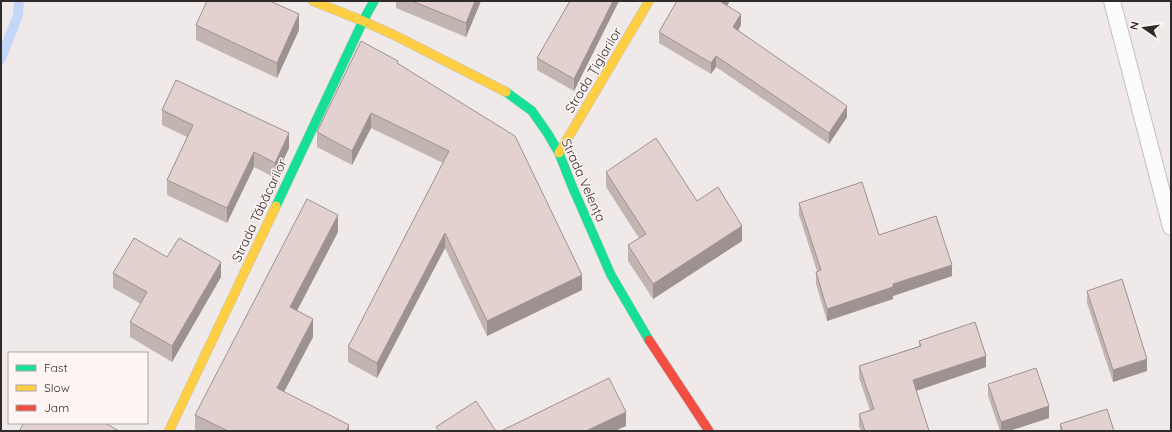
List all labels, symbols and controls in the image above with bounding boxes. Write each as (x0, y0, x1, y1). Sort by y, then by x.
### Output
north arrow (1124, 8, 1164, 48)
text: N (1127, 20, 1142, 31)
street label: Strada Țiglarilor (561, 24, 625, 116)
street label: Strada Velența (558, 136, 610, 224)
street label: Strada Tăbăcarilor (228, 156, 290, 264)
legend (8, 352, 148, 424)
text: Fast (44, 360, 68, 375)
text: Slow (44, 380, 70, 395)
text: Jam (44, 400, 69, 415)

